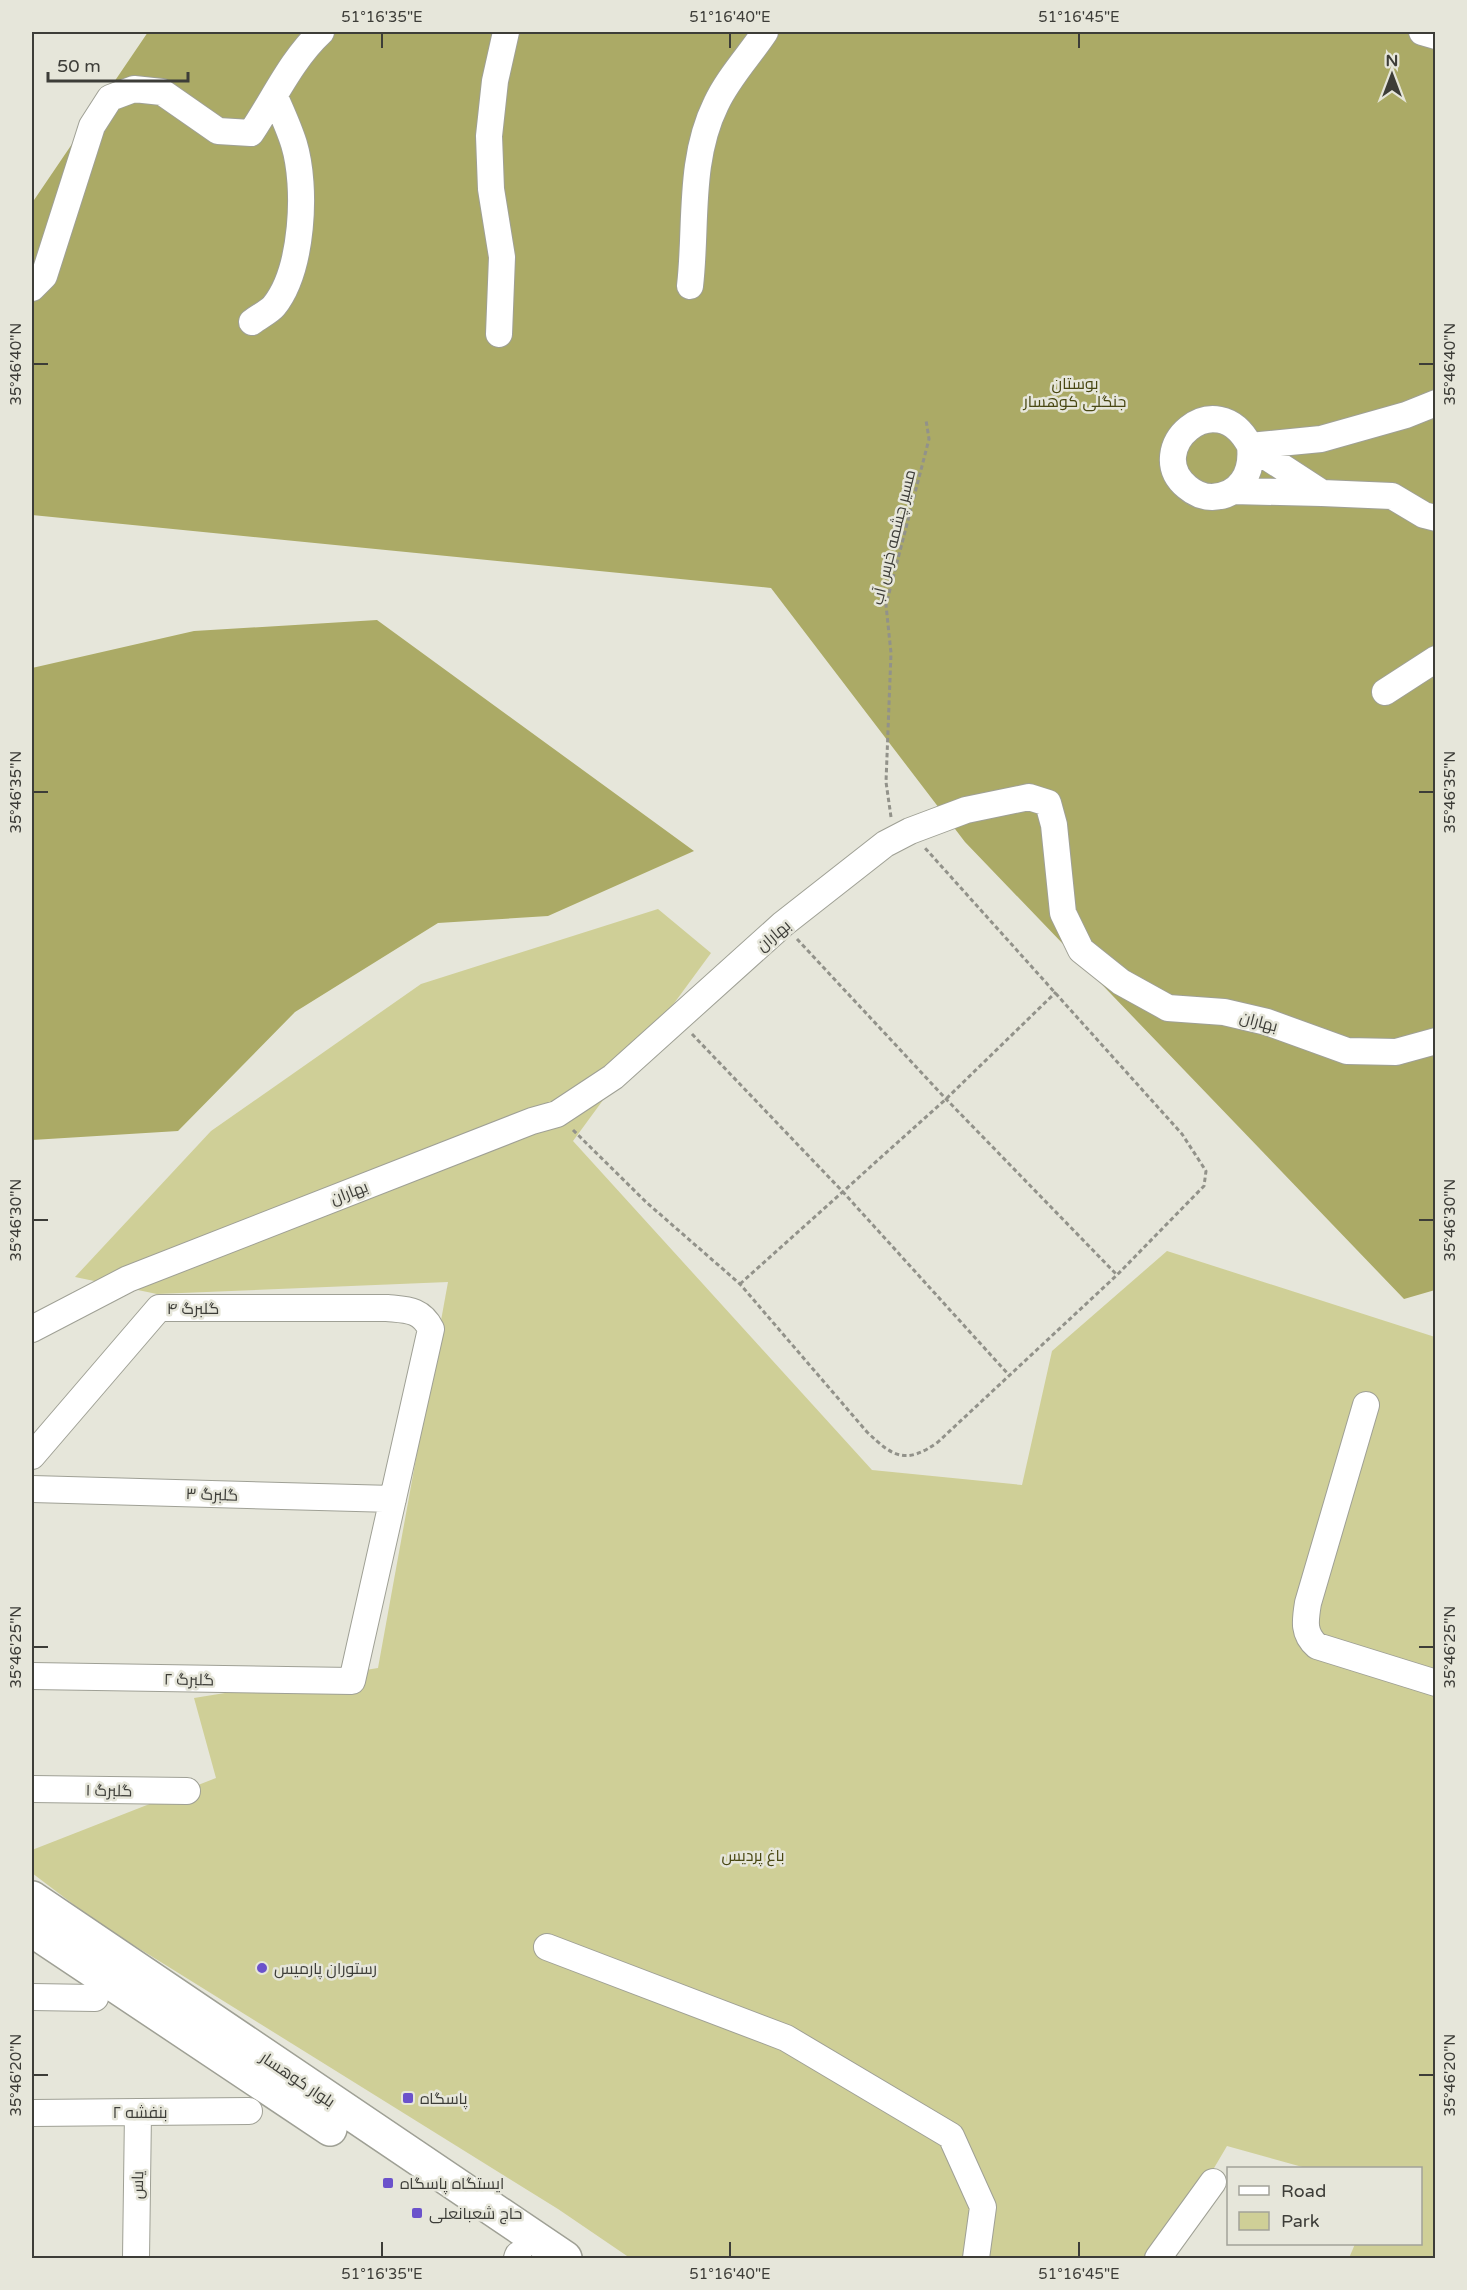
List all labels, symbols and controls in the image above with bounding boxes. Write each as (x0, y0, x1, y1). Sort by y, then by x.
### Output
text: 51°16'35"E (341, 8, 423, 26)
text: 51°16'40"E (689, 8, 771, 26)
text: 51°16'45"E (1038, 8, 1120, 26)
scale bar (48, 45, 188, 83)
north arrow (1362, 45, 1422, 105)
text: N (1386, 51, 1398, 71)
text: 50 m (57, 55, 101, 77)
text: 35°46'40"N (7, 323, 25, 405)
text: 35°46'40"N (1441, 323, 1459, 405)
park label: بوستان جنگلی کوهسار (1023, 374, 1126, 412)
street label: مسیر چشمه خرس آب (867, 468, 921, 607)
text: 35°46'35"N (7, 751, 25, 833)
text: 35°46'35"N (1441, 751, 1459, 833)
street label: بهاران (752, 916, 795, 956)
street label: بهاران (1237, 1007, 1280, 1037)
street label: بهاران (328, 1177, 371, 1209)
text: 35°46'30"N (7, 1179, 25, 1261)
text: 35°46'30"N (1441, 1179, 1459, 1261)
street label: گلبرگ ۴ (167, 1299, 219, 1319)
street label: گلبرگ ۳ (185, 1484, 239, 1506)
text: 35°46'25"N (7, 1606, 25, 1688)
text: 35°46'25"N (1441, 1606, 1459, 1688)
street label: گلبرگ ۲ (164, 1670, 214, 1690)
street label: گلبرگ ۱ (85, 1781, 133, 1801)
park label: باغ پردیس (721, 1846, 785, 1867)
place label: رستوران پارمیس (274, 1959, 377, 1980)
marker: رستوران پارمیس (255, 1961, 269, 1975)
text: 35°46'20"N (7, 2034, 25, 2116)
text: 35°46'20"N (1441, 2034, 1459, 2116)
street label: بلوار کوهسار (255, 2047, 339, 2112)
place label: پاسگاه (420, 2089, 468, 2110)
marker: پاسگاه (401, 2091, 415, 2105)
street label: بنفشه ۲ (113, 2103, 167, 2123)
legend (1227, 2167, 1422, 2245)
street label: یاس (128, 2170, 148, 2199)
place label: ایستگاه پاسگاه (400, 2174, 504, 2195)
marker: ایستگاه پاسگاه (381, 2176, 395, 2190)
text: Road (1281, 2180, 1326, 2202)
place label: حاج شعبانعلی (429, 2204, 522, 2225)
marker: حاج شعبانعلی (410, 2206, 424, 2220)
text: Park (1281, 2210, 1320, 2232)
text: 51°16'35"E (341, 2265, 423, 2283)
text: 51°16'40"E (689, 2265, 771, 2283)
text: 51°16'45"E (1038, 2265, 1120, 2283)

